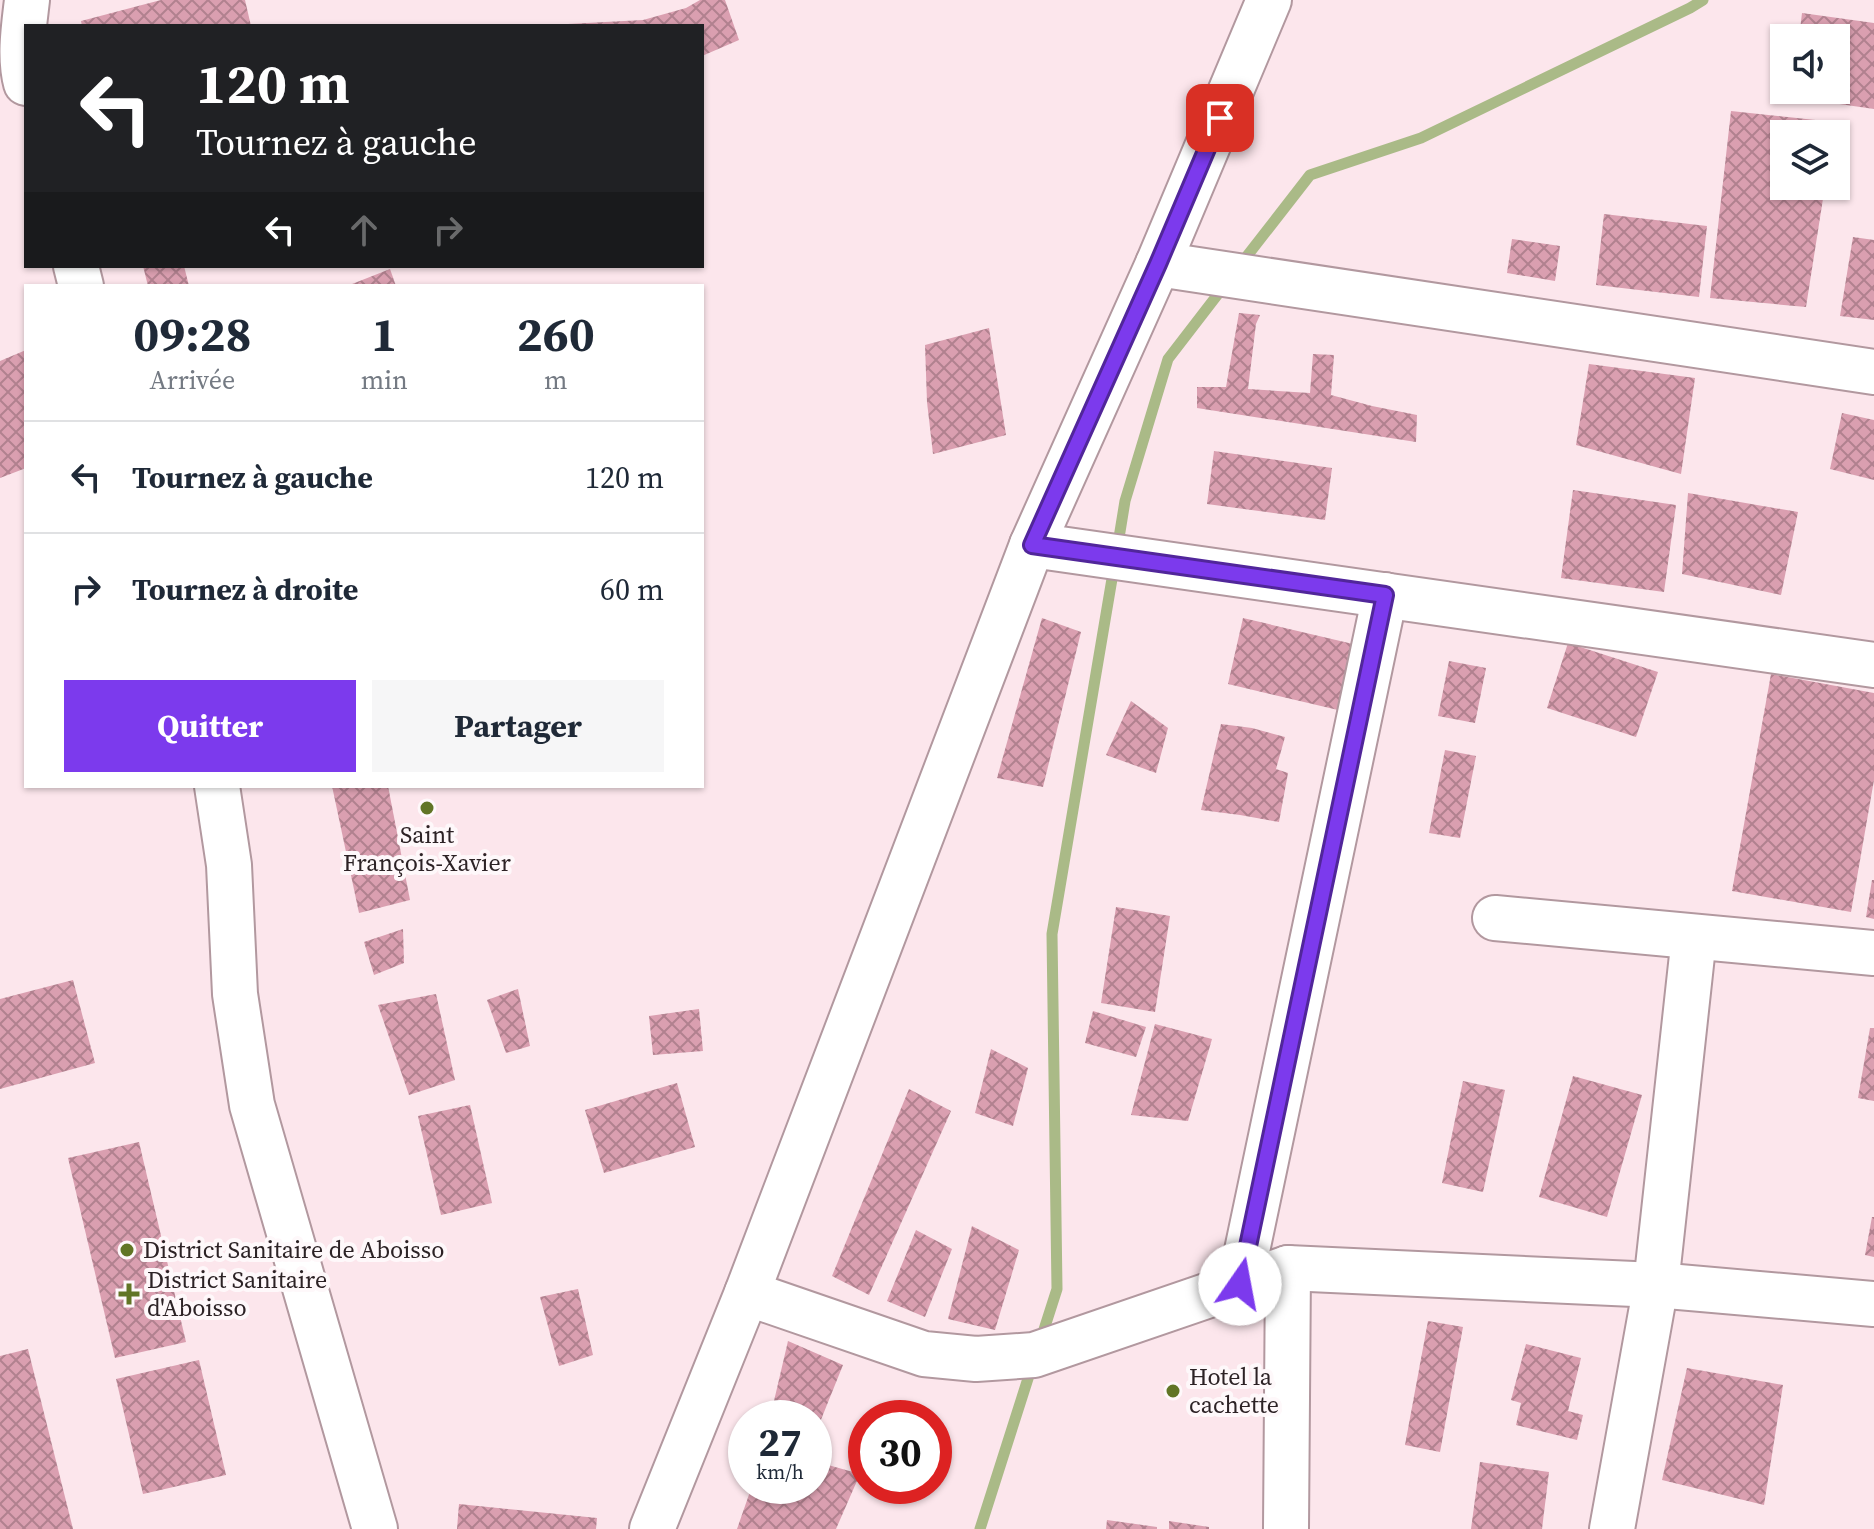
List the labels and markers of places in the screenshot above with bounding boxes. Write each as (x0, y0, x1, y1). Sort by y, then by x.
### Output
pin (1186, 84, 1254, 152)
marker: Saint François-Xavier (418, 799, 436, 817)
place label: Saint François-Xavier (343, 818, 511, 879)
place label: District Sanitaire de Aboisso (143, 1233, 444, 1266)
marker: District Sanitaire de Aboisso (118, 1241, 136, 1259)
place label: District Sanitaire d'Aboisso (147, 1263, 327, 1324)
marker: District Sanitaire d'Aboisso (118, 1283, 140, 1305)
place label: Hotel la cachette (1189, 1360, 1279, 1421)
marker: Hotel la cachette (1164, 1382, 1182, 1400)

